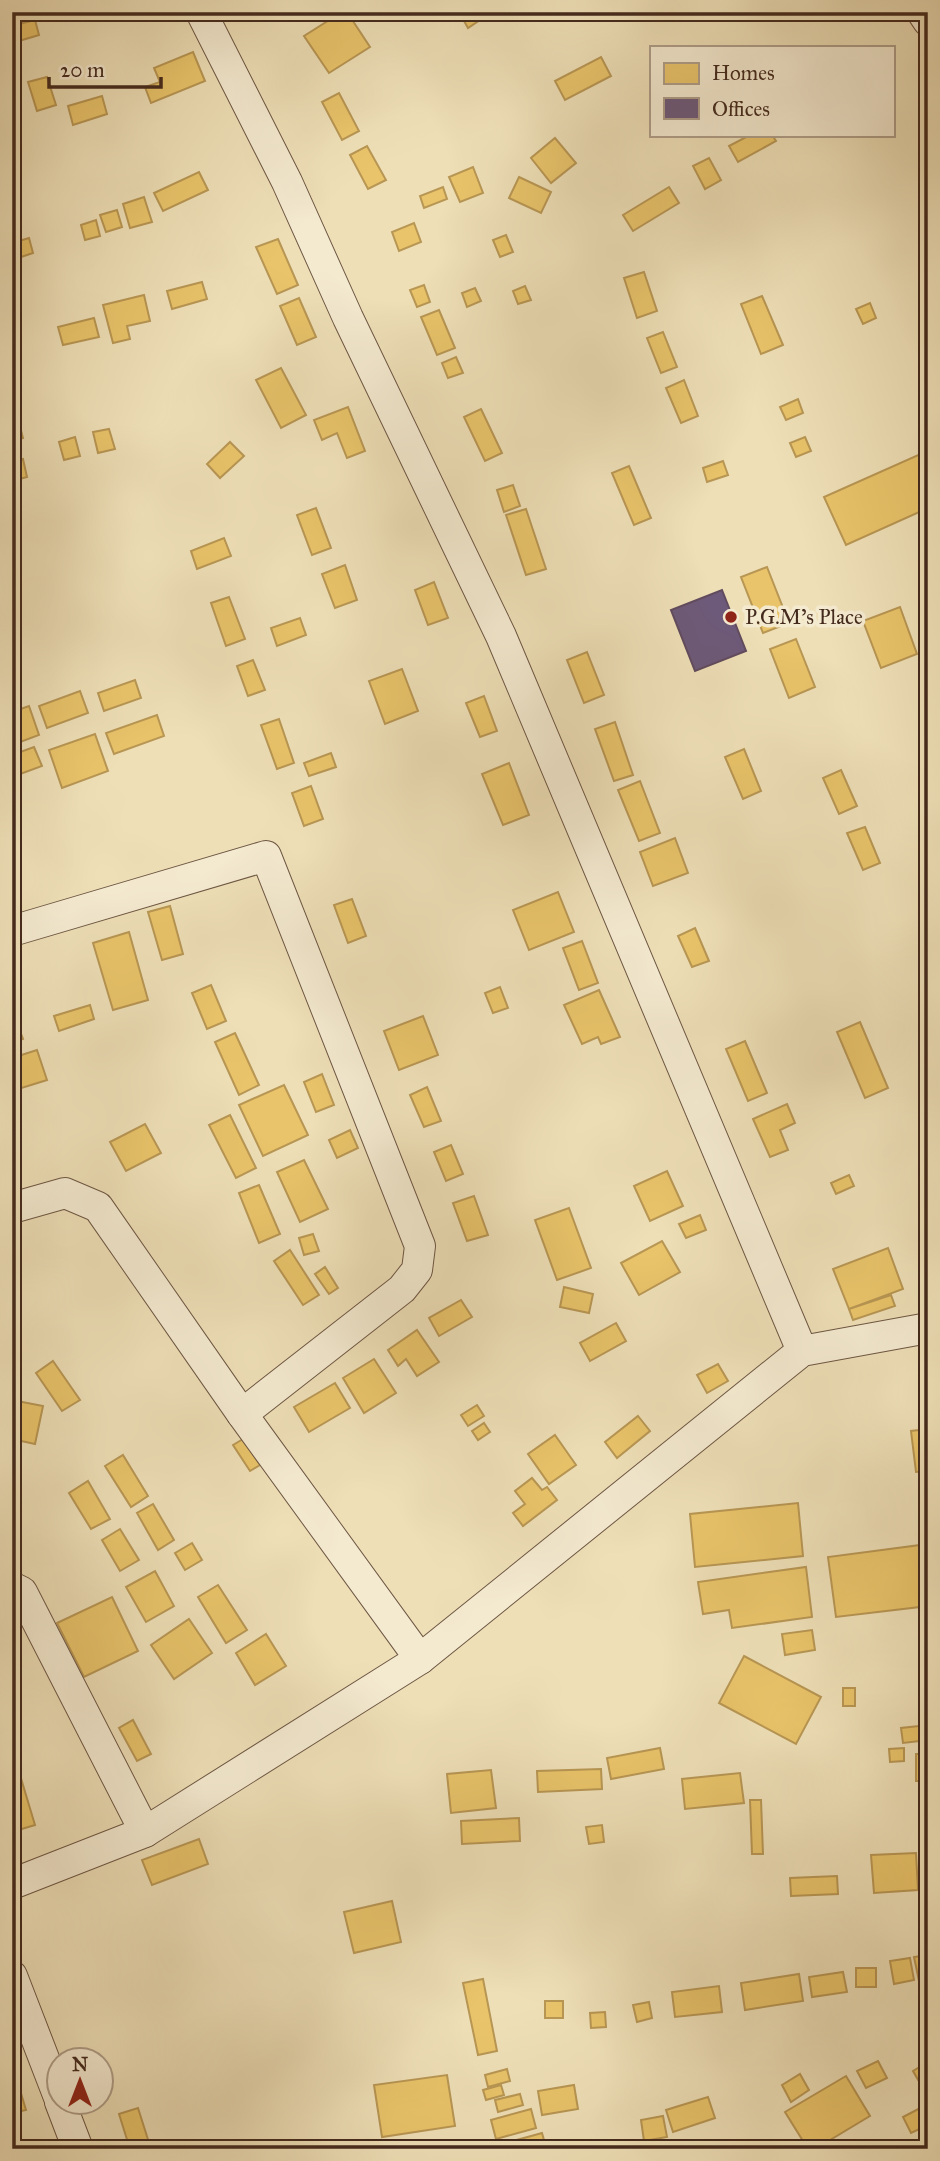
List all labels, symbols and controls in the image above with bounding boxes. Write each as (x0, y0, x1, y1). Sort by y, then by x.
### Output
scale bar (49, 46, 161, 90)
legend (650, 46, 894, 136)
text: 20 m (60, 57, 105, 83)
text: Homes (712, 60, 775, 86)
text: Offices (712, 96, 770, 122)
place label: P.G.M’s Place (745, 604, 863, 630)
marker: P.G.M’s Place (723, 609, 739, 625)
north arrow (46, 2046, 116, 2116)
text: N (72, 2053, 88, 2076)

